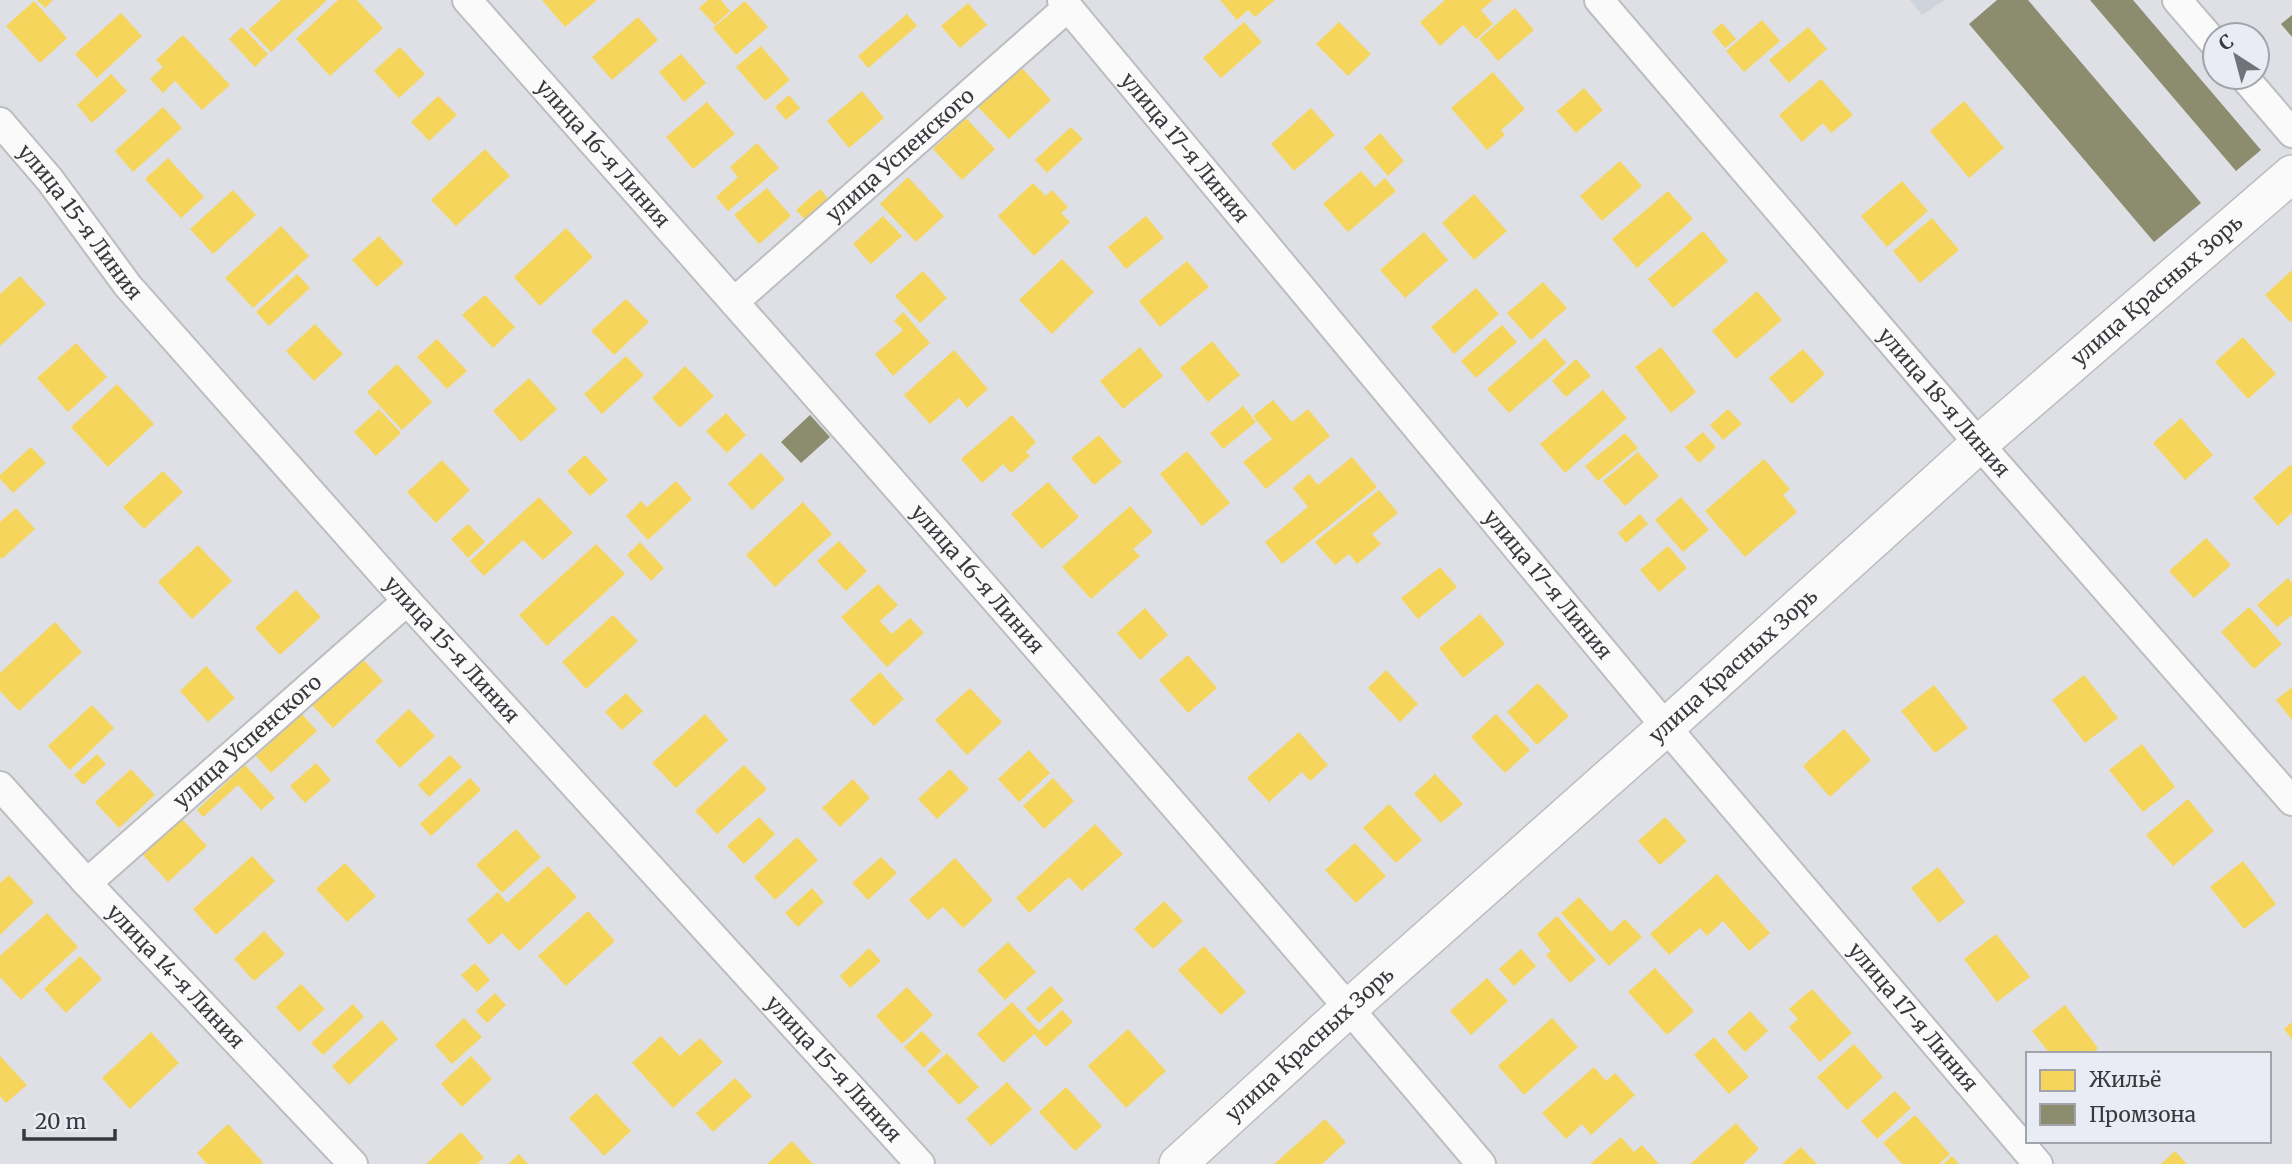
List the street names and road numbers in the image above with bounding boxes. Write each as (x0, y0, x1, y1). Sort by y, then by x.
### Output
street label: улица 17-я Линия (1115, 67, 1255, 228)
street label: улица 16-я Линия (530, 73, 676, 233)
street label: улица Успенского (820, 82, 980, 227)
street label: улица 15-я Линия (12, 138, 148, 305)
street label: улица Красных Зорь (2065, 209, 2248, 372)
street label: улица 18-я Линия (1872, 322, 2016, 483)
street label: улица 16-я Линия (905, 499, 1050, 659)
street label: улица 17-я Линия (1478, 504, 1618, 665)
street label: улица 15-я Линия (378, 570, 525, 728)
street label: улица Красных Зорь (1643, 582, 1823, 749)
street label: улица Успенского (167, 668, 327, 814)
street label: улица 14-я Линия (101, 898, 251, 1054)
street label: улица 17-я Линия (1842, 937, 1984, 1097)
street label: улица Красных Зорь (1220, 960, 1399, 1127)
street label: улица 15-я Линия (760, 990, 907, 1147)

